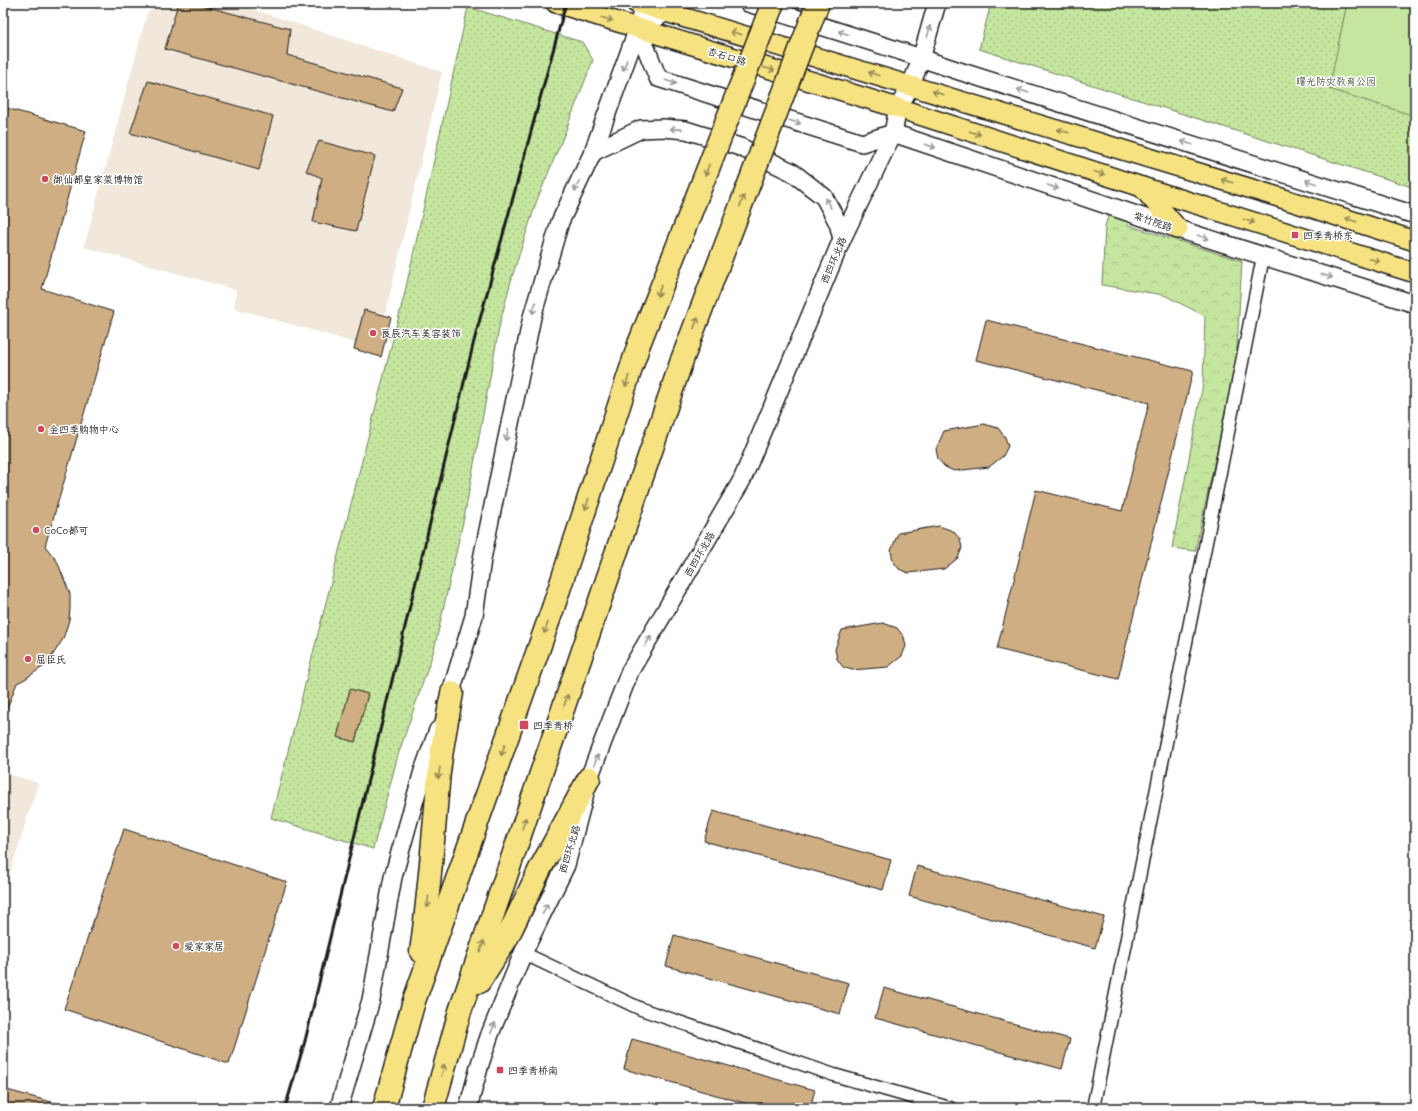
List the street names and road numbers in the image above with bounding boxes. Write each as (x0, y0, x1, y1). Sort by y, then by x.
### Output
street label: 杏石口路 (706, 44, 748, 69)
street label: 紫竹院路 (1132, 209, 1174, 234)
street label: 西四环北路 (818, 235, 849, 286)
street label: 西四环北路 (681, 529, 718, 579)
street label: 西四环北路 (556, 823, 583, 875)

